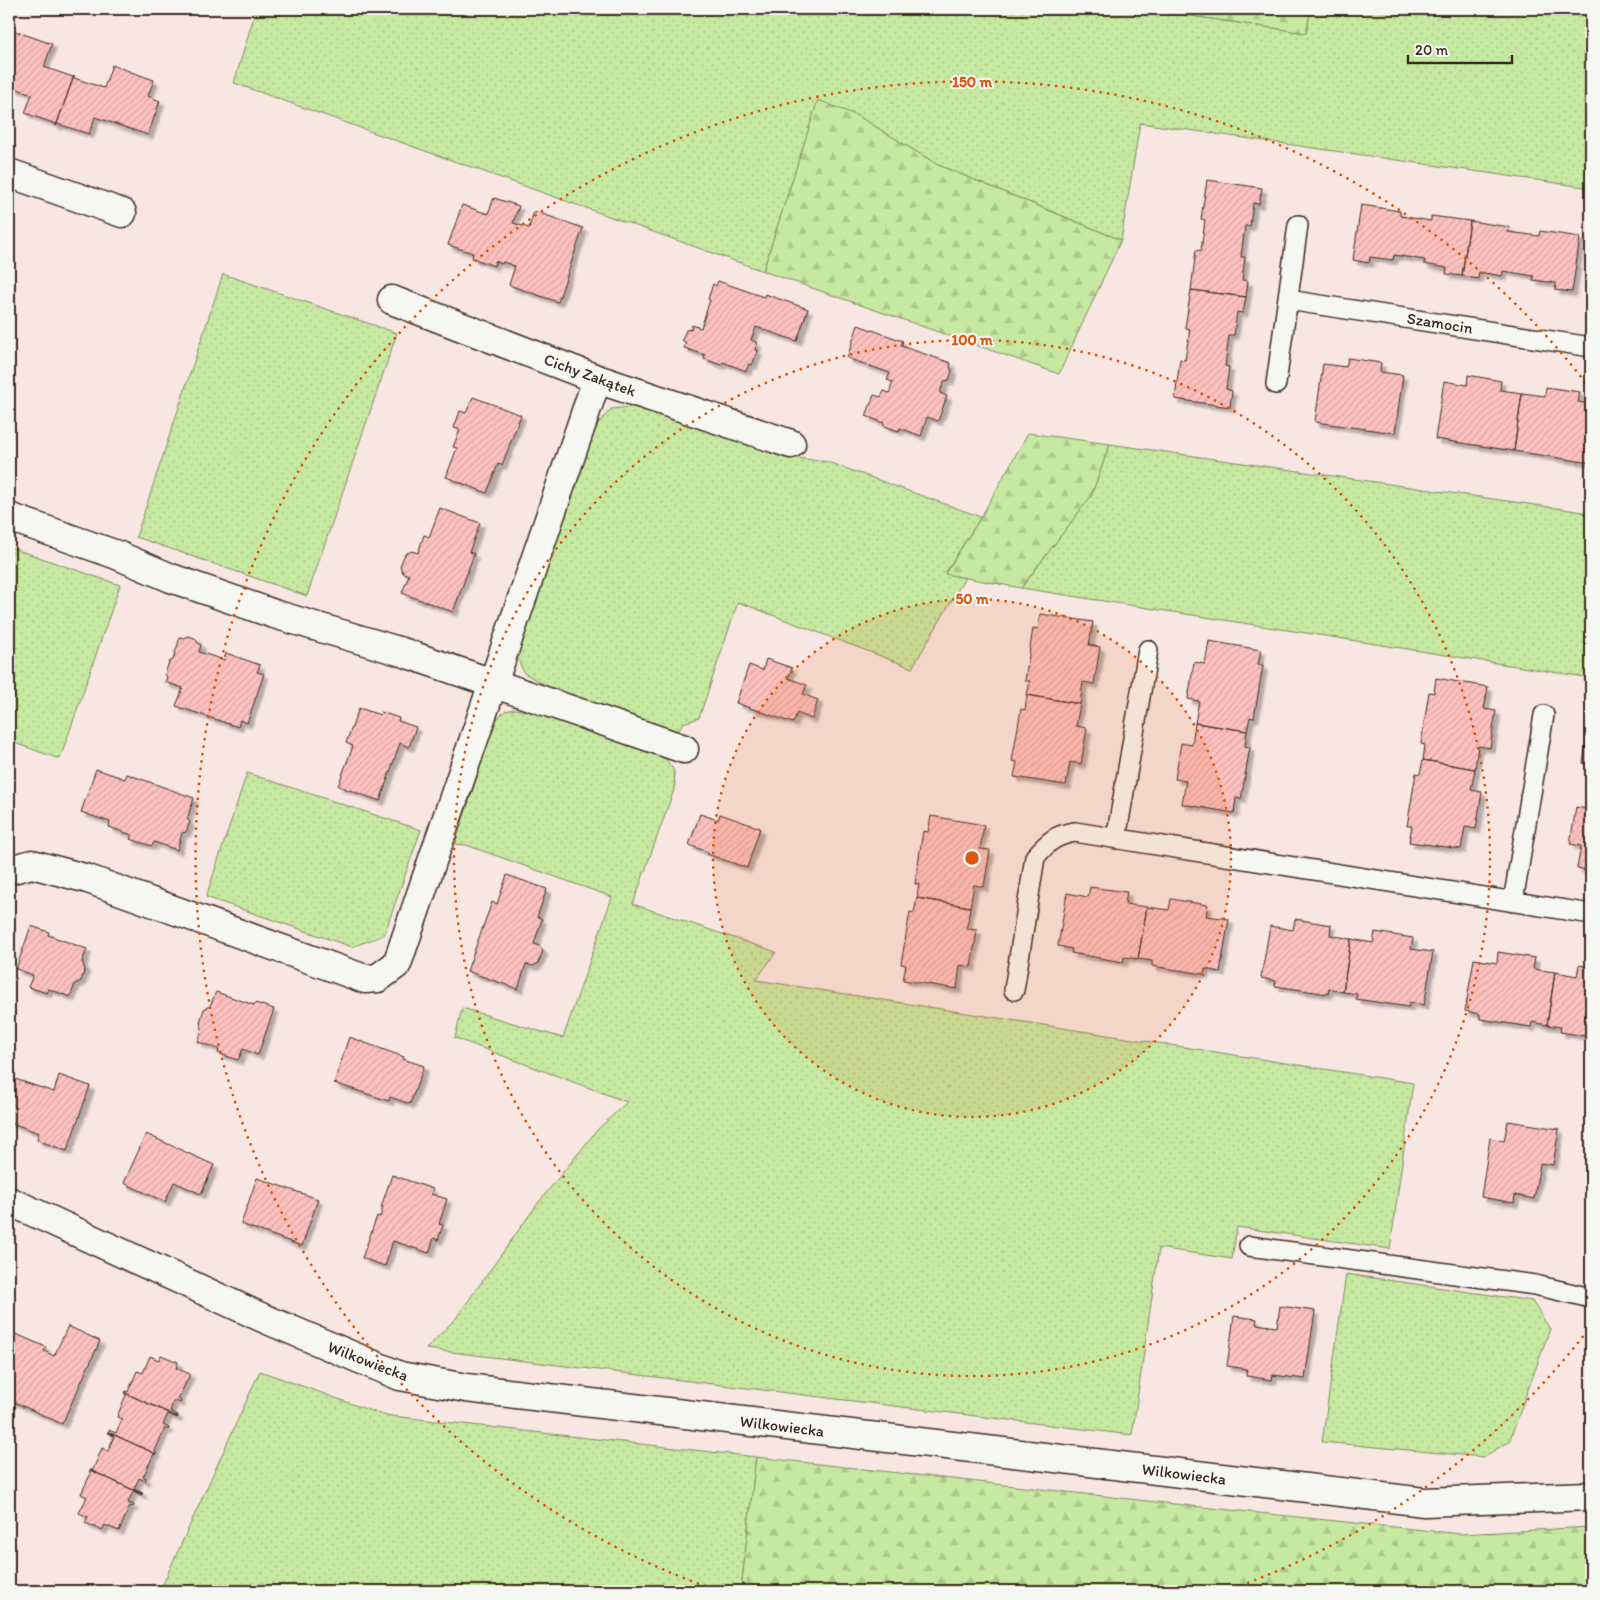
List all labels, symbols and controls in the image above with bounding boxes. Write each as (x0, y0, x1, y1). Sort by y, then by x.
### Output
scale bar (1408, 32, 1511, 64)
text: 20 m (1415, 41, 1449, 59)
text: 150 m (952, 73, 992, 91)
street label: Szamocin (1406, 308, 1474, 338)
text: 100 m (951, 331, 993, 349)
street label: Cichy Zakątek (541, 350, 639, 401)
text: 50 m (955, 590, 989, 608)
centre of rings (963, 849, 981, 867)
street label: Wilkowiecka (325, 1337, 411, 1385)
street label: Wilkowiecka (739, 1411, 825, 1441)
street label: Wilkowiecka (1141, 1459, 1227, 1489)

